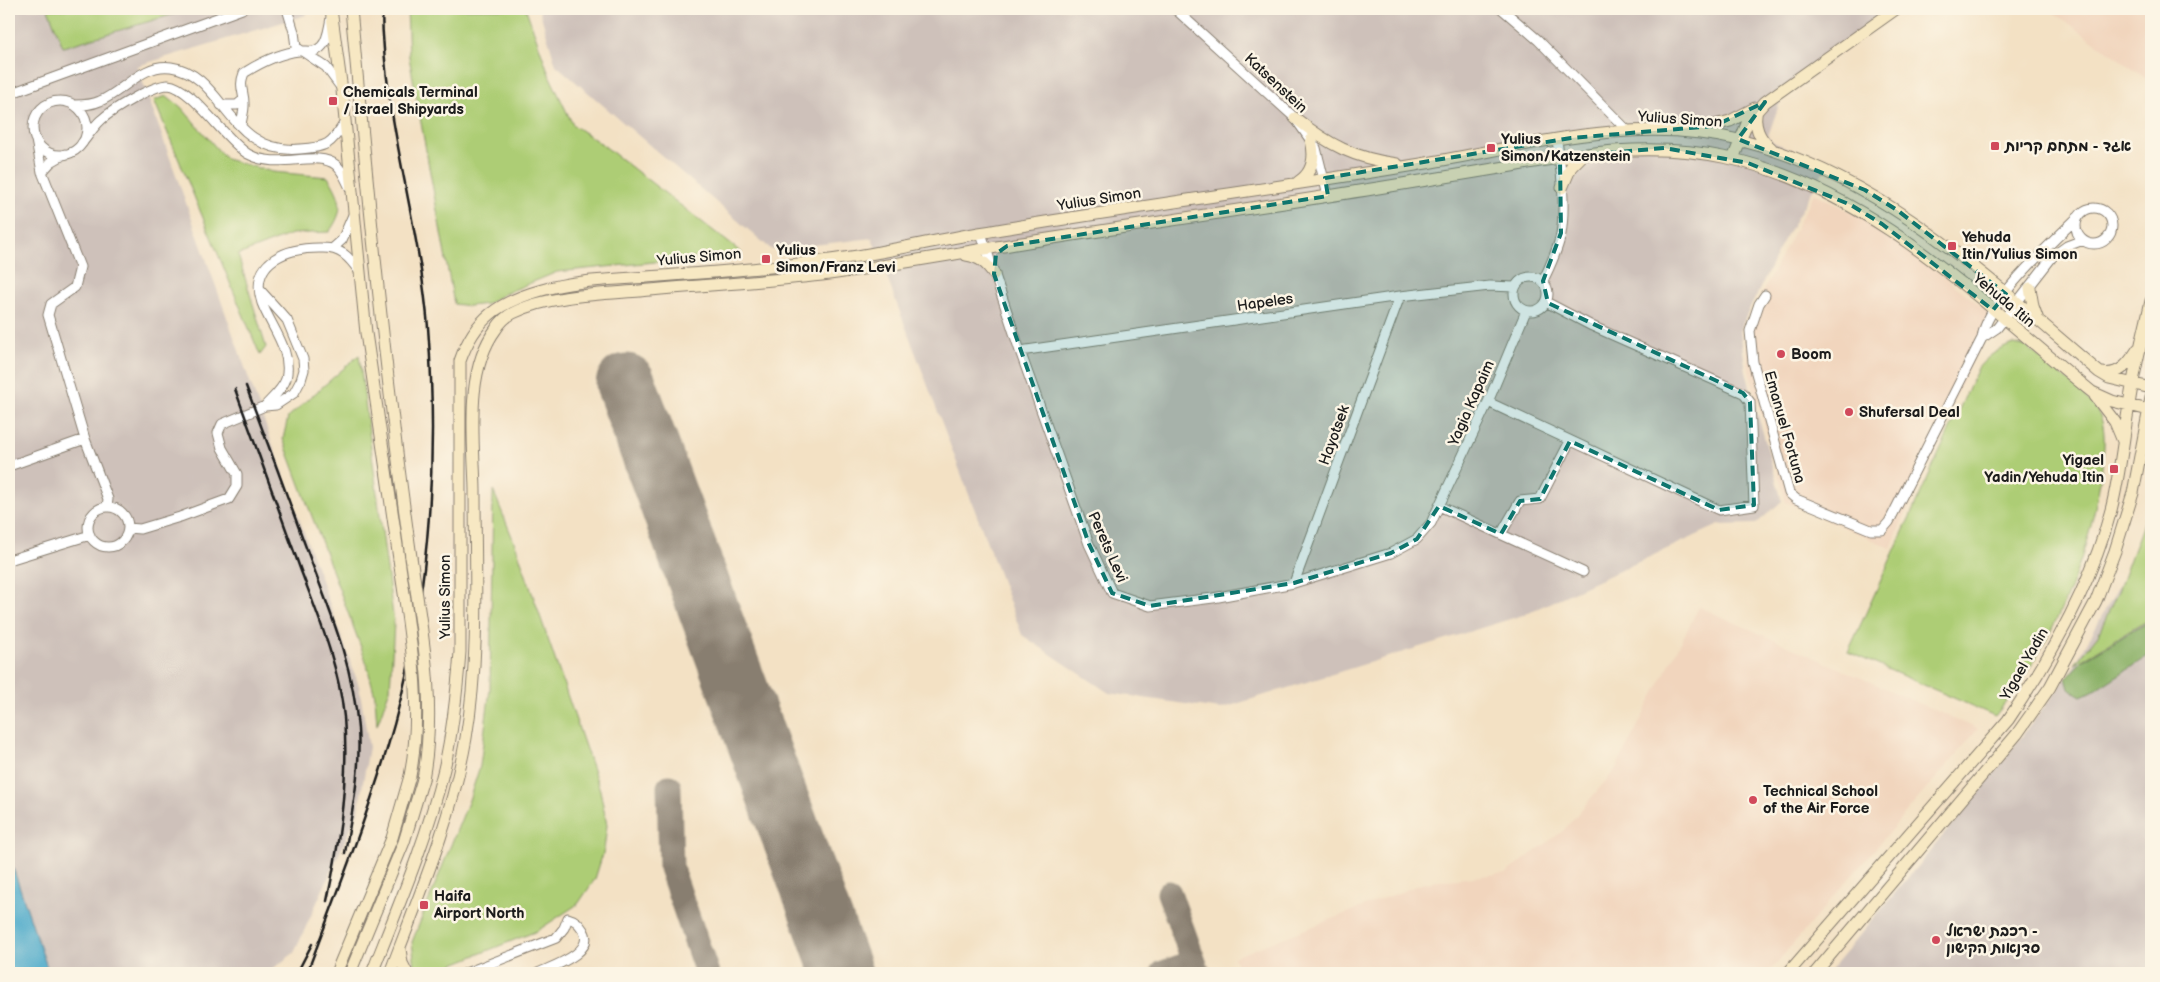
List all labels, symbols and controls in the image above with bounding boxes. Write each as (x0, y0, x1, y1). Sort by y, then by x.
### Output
street label: Katsenstein (1240, 49, 1311, 117)
place label: Chemicals Terminal / Israel Shipyards (343, 83, 478, 119)
marker: Chemicals Terminal / Israel Shipyards (327, 95, 339, 107)
street label: Yulius Simon (1636, 107, 1723, 132)
place label: Yulius Simon/Katzenstein (1501, 130, 1631, 166)
place label: אגד - מתחם קריות (2003, 137, 2132, 156)
marker: אגד - מתחם קריות (1989, 140, 2001, 152)
marker: Yulius Simon/Katzenstein (1485, 142, 1497, 154)
street label: Yulius Simon (1055, 183, 1142, 216)
place label: Yehuda Itin/Yulius Simon (1962, 228, 2078, 264)
marker: Yehuda Itin/Yulius Simon (1946, 240, 1958, 252)
place label: Yulius Simon/Franz Levi (776, 241, 896, 277)
street label: Yulius Simon (655, 244, 742, 271)
marker: Yulius Simon/Franz Levi (760, 253, 772, 265)
street label: Yehuda Itin (1968, 268, 2039, 332)
street label: Hapeles (1236, 289, 1295, 316)
place label: Boom (1791, 345, 1832, 364)
marker: Boom (1775, 348, 1787, 360)
street label: Yagia Kapaim (1444, 357, 1499, 450)
street label: Emanuel Fortuna (1759, 369, 1810, 486)
street label: Hayotsek (1315, 402, 1354, 468)
place label: Shufersal Deal (1859, 403, 1960, 422)
marker: Shufersal Deal (1843, 406, 1855, 418)
place label: Yigael Yadin/Yehuda Itin (1984, 451, 2104, 487)
marker: Yigael Yadin/Yehuda Itin (2108, 463, 2120, 475)
street label: Perets Levi (1084, 509, 1132, 586)
street label: Yulius Simon (436, 555, 455, 640)
street label: Yigael Yadin (1996, 625, 2053, 705)
place label: Technical School of the Air Force (1763, 782, 1878, 818)
marker: Technical School of the Air Force (1747, 794, 1759, 806)
place label: Haifa Airport North (433, 887, 525, 923)
marker: Haifa Airport North (418, 899, 430, 911)
place label: רכבת ישראל - סדנאות הקישון (1946, 922, 2040, 958)
marker: רכבת ישראל - סדנאות הקישון (1930, 934, 1942, 946)

